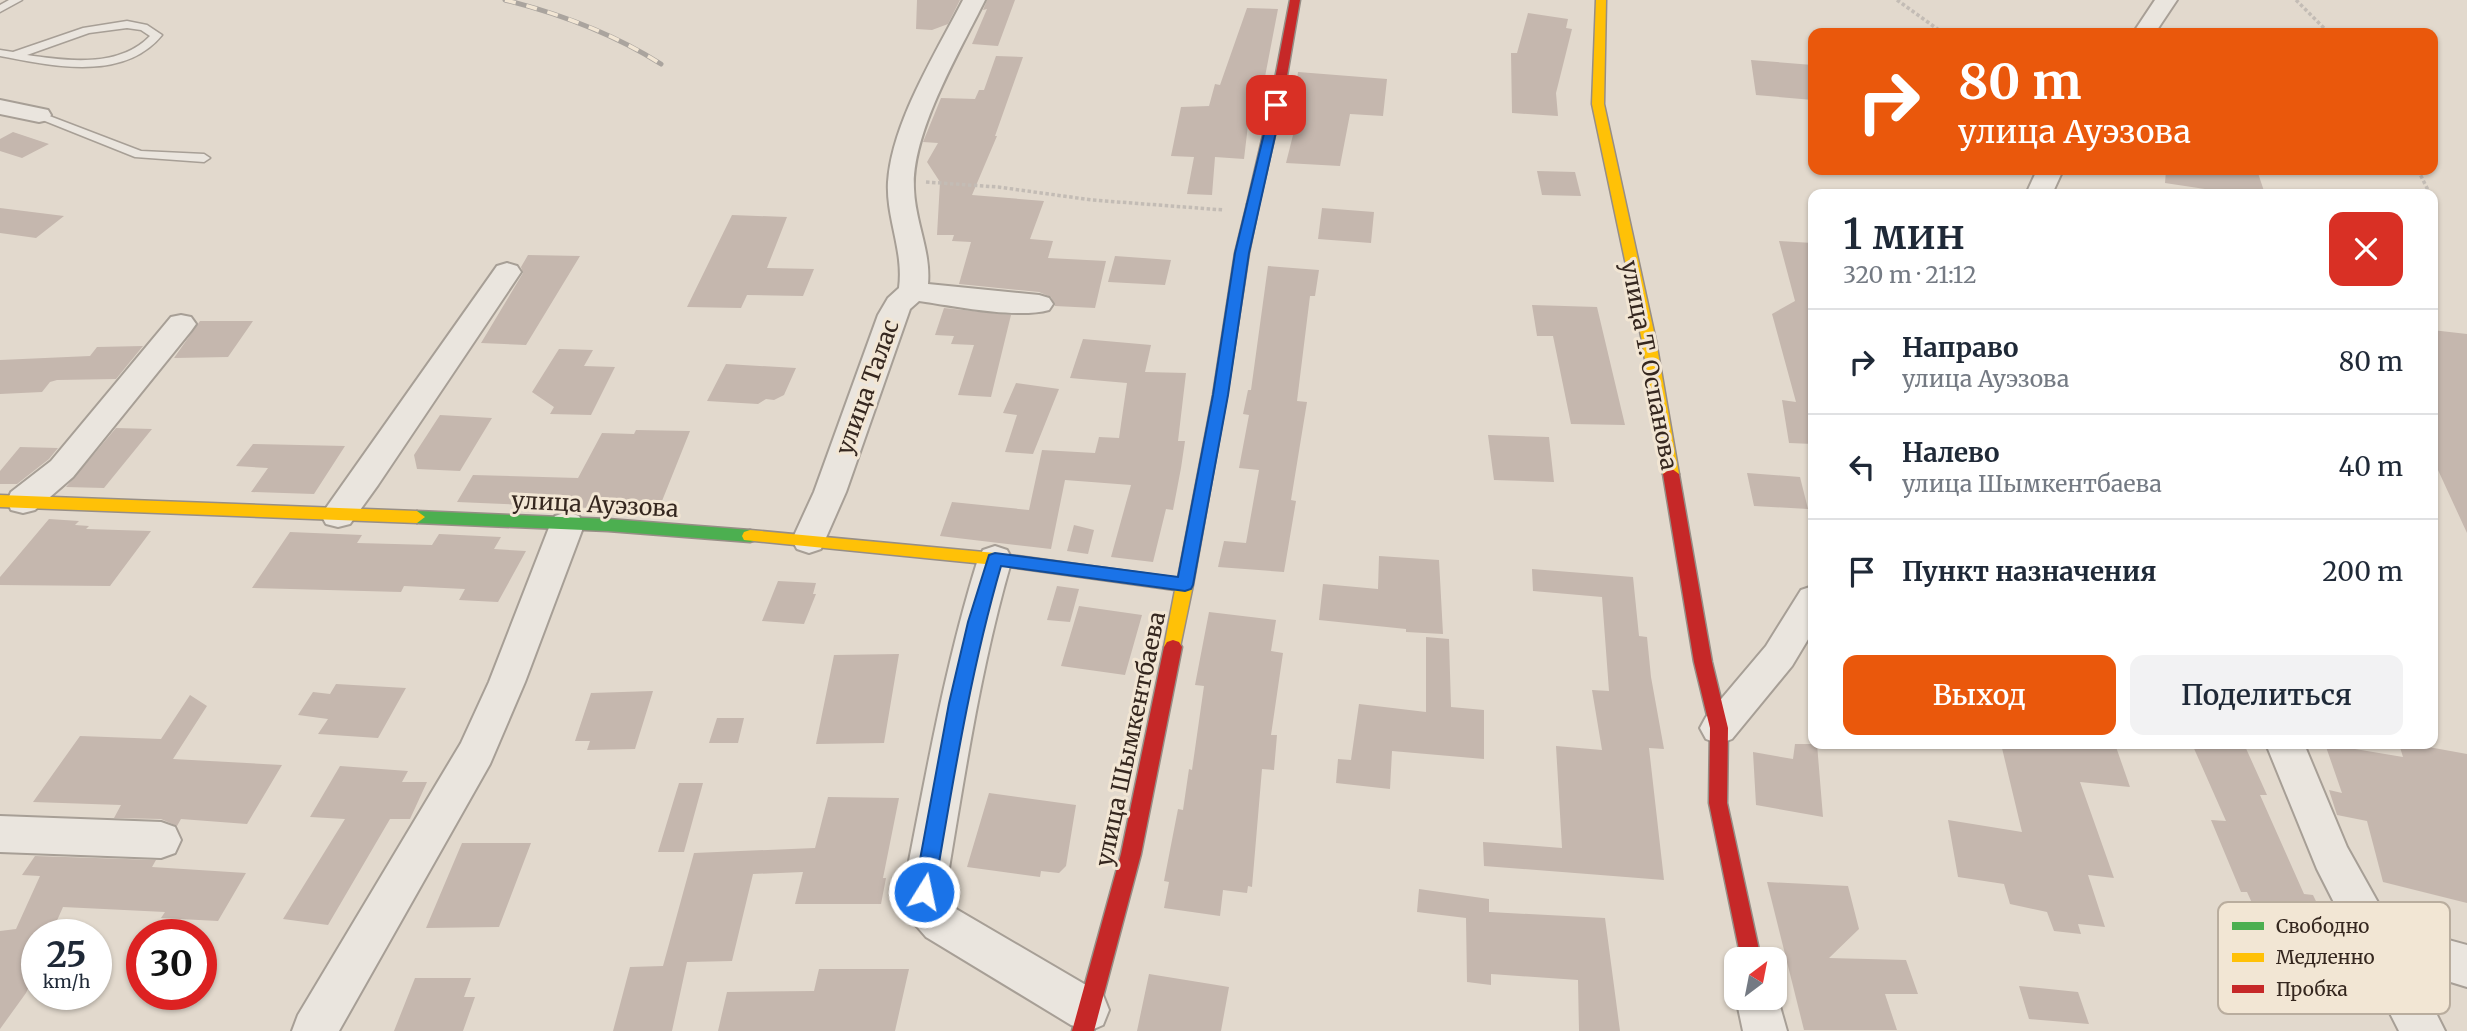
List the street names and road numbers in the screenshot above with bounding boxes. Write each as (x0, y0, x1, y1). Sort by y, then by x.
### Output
street label: улица Т. Оспанова (1615, 258, 1685, 472)
street label: улица Талас (829, 315, 905, 459)
street label: улица Ауэзова (511, 485, 679, 523)
street label: улица Шымкентбаева (1089, 609, 1171, 869)

